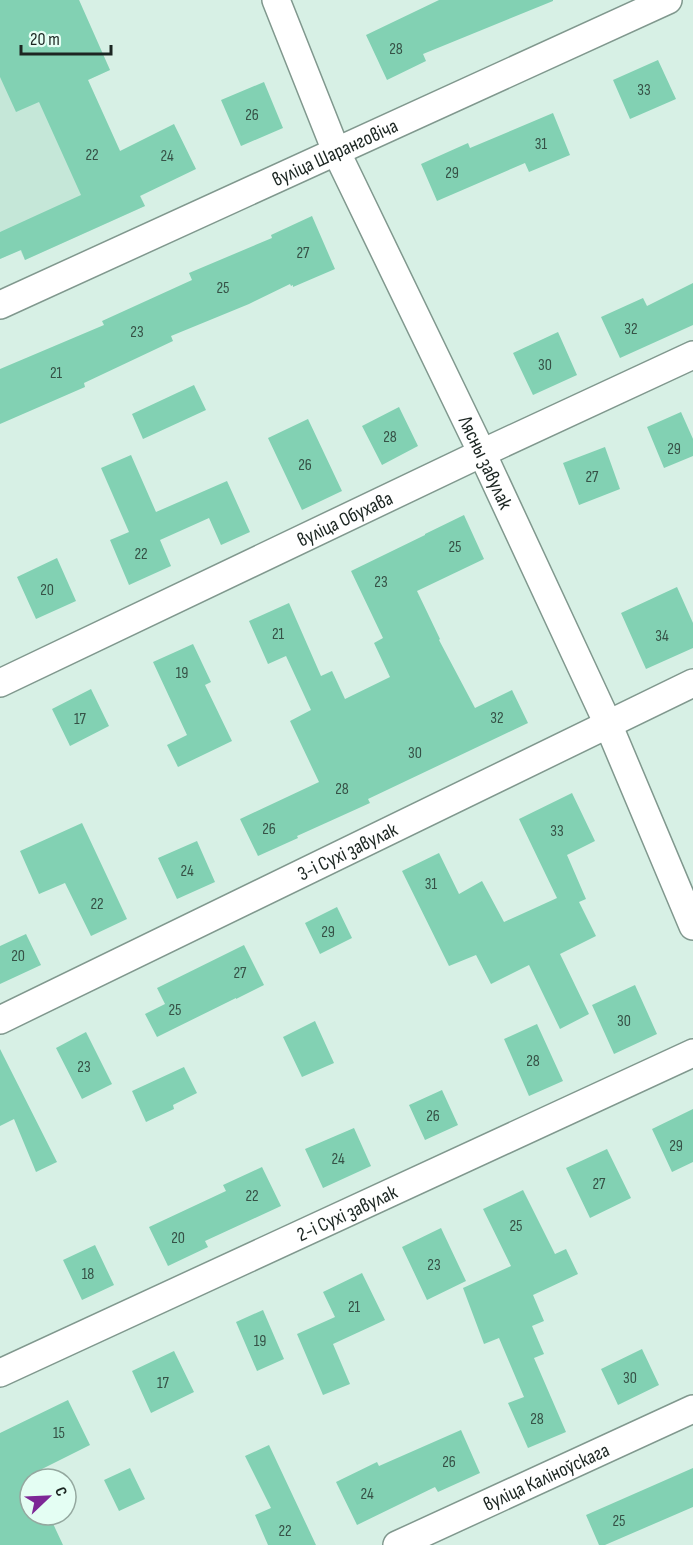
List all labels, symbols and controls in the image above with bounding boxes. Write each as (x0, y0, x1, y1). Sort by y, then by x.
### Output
scale bar (21, 18, 111, 56)
text: 20 m (30, 29, 60, 50)
house number: 28 (389, 40, 403, 59)
house number: 33 (637, 81, 651, 100)
house number: 26 (245, 106, 259, 125)
street label: вуліца Шаранговіча (269, 114, 402, 192)
house number: 31 (535, 135, 548, 154)
house number: 22 (85, 146, 99, 165)
house number: 24 (160, 147, 174, 166)
house number: 29 (445, 164, 459, 183)
house number: 27 (296, 244, 310, 263)
house number: 25 (216, 279, 230, 298)
house number: 32 (624, 320, 638, 339)
house number: 23 (130, 323, 144, 342)
house number: 30 (538, 356, 552, 375)
house number: 21 (50, 364, 63, 383)
street label: Лясны завулак (452, 411, 518, 513)
house number: 28 (383, 428, 397, 447)
house number: 29 (667, 440, 681, 459)
house number: 26 (298, 456, 312, 475)
house number: 27 (585, 468, 599, 487)
street label: вуліца Обухава (294, 486, 397, 552)
house number: 25 (448, 538, 462, 557)
house number: 22 (134, 545, 148, 564)
house number: 23 (374, 573, 388, 592)
house number: 20 (40, 581, 54, 600)
house number: 21 (272, 625, 285, 644)
house number: 34 (655, 627, 669, 646)
house number: 19 (176, 664, 188, 683)
house number: 32 (490, 709, 504, 728)
house number: 17 (74, 710, 87, 729)
house number: 30 (408, 744, 422, 763)
house number: 28 (335, 780, 349, 799)
street label: 3-і Сухі завулак (294, 818, 402, 886)
house number: 26 (262, 820, 276, 839)
house number: 33 (550, 822, 564, 841)
house number: 24 (180, 862, 194, 881)
house number: 31 (425, 875, 438, 894)
house number: 22 (90, 895, 104, 914)
house number: 29 (321, 923, 335, 942)
house number: 20 (11, 947, 25, 966)
house number: 27 (233, 964, 247, 983)
house number: 25 (168, 1001, 182, 1020)
house number: 30 (617, 1012, 631, 1031)
house number: 28 (526, 1052, 540, 1071)
house number: 23 (77, 1058, 91, 1077)
house number: 26 (426, 1107, 440, 1126)
house number: 29 (669, 1137, 683, 1156)
house number: 24 (331, 1150, 345, 1169)
house number: 27 (592, 1175, 606, 1194)
street label: 2-і Сухі завулак (293, 1180, 402, 1247)
house number: 22 (245, 1187, 259, 1206)
house number: 25 (509, 1217, 523, 1236)
house number: 20 (171, 1229, 185, 1248)
house number: 23 (427, 1256, 441, 1275)
house number: 18 (82, 1265, 94, 1284)
house number: 21 (348, 1298, 361, 1317)
house number: 19 (254, 1332, 266, 1351)
house number: 30 (623, 1369, 637, 1388)
house number: 17 (157, 1374, 170, 1393)
house number: 28 (530, 1410, 544, 1429)
house number: 15 (53, 1424, 65, 1443)
street label: вуліца Каліноўскага (480, 1438, 613, 1517)
house number: 26 (442, 1453, 456, 1472)
north arrow (18, 1467, 78, 1527)
text: С (50, 1484, 71, 1499)
house number: 24 (360, 1485, 374, 1504)
house number: 25 (612, 1512, 626, 1531)
house number: 22 (278, 1522, 292, 1541)

